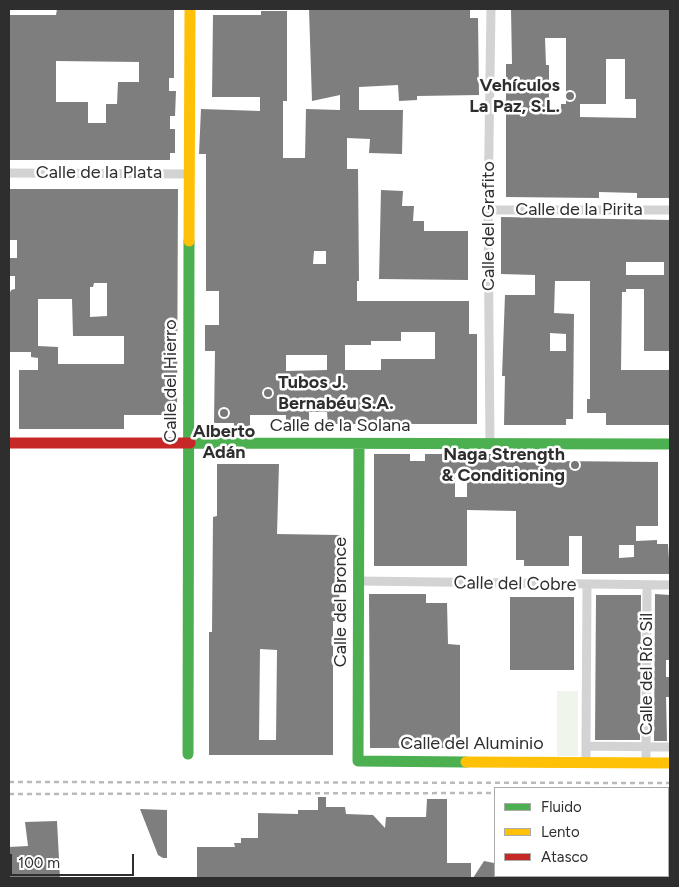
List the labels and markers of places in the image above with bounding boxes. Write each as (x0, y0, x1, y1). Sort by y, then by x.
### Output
place label: Vehículos La Paz, S.L. (469, 75, 560, 118)
marker: Vehículos La Paz, S.L. (564, 90, 576, 102)
place label: Tubos J. Bernabéu S.A. (278, 372, 394, 414)
marker: Tubos J. Bernabéu S.A. (262, 387, 274, 399)
marker: Alberto Adán (218, 407, 230, 419)
place label: Alberto Adán (193, 421, 255, 464)
place label: Naga Strength & Conditioning (442, 444, 565, 486)
marker: Naga Strength & Conditioning (569, 459, 581, 471)

